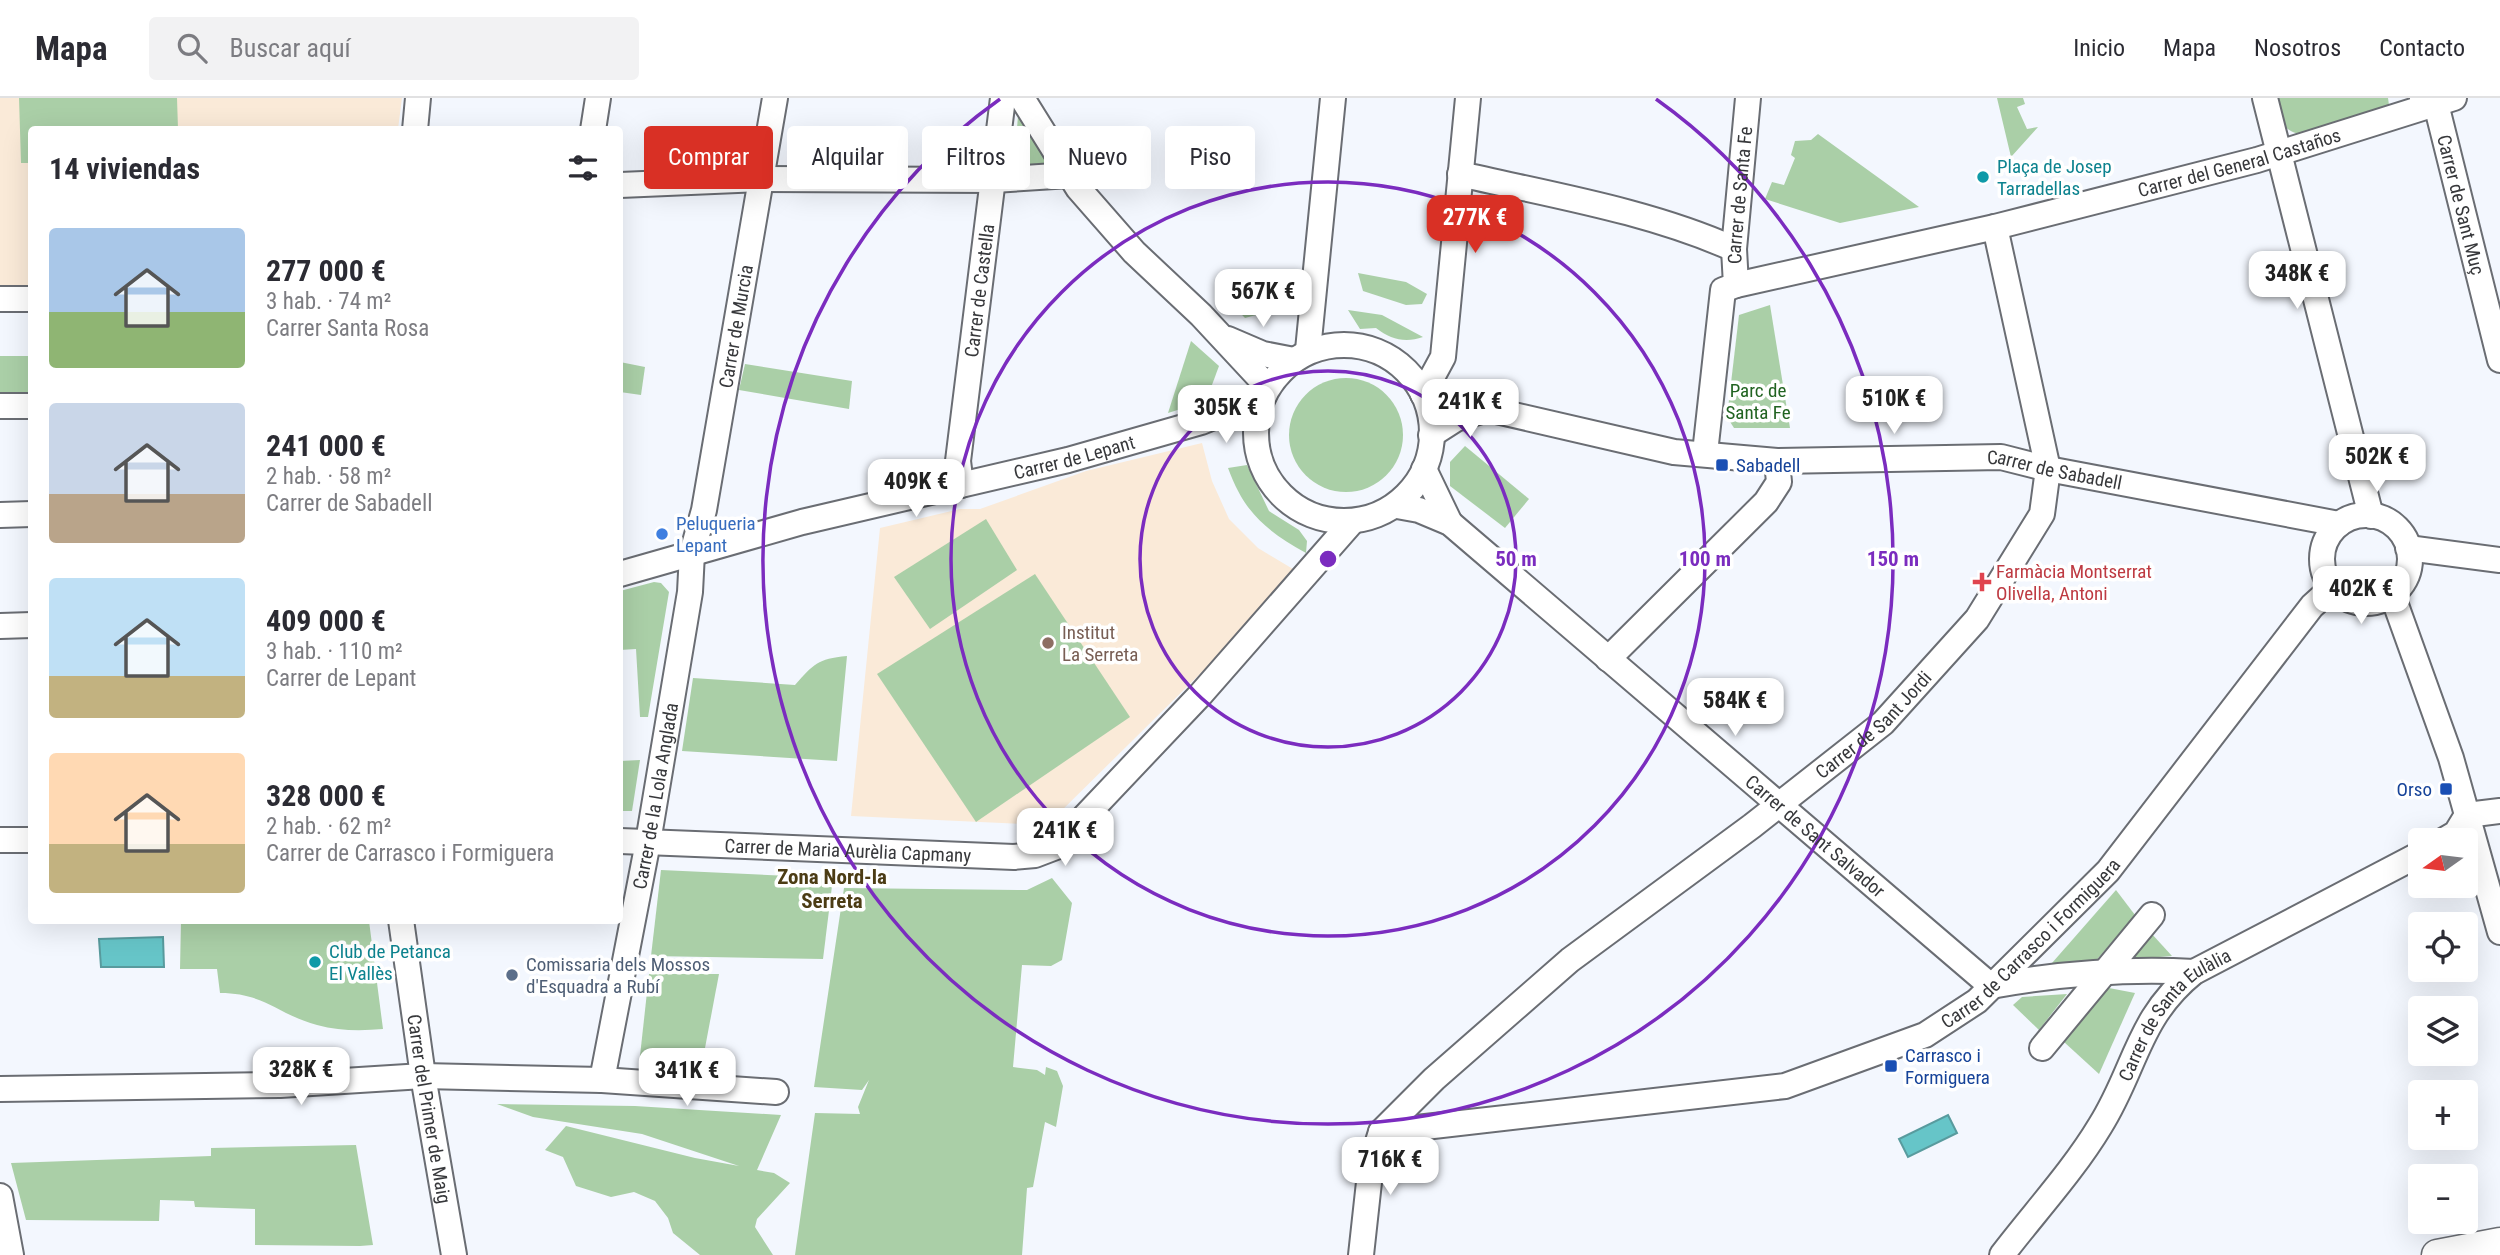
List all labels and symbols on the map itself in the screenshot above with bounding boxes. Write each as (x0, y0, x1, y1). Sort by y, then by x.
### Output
street label: Carrer del General Castaños (2135, 123, 2344, 202)
street label: Carrer de Santa Fe (1723, 125, 1757, 265)
street label: Carrer de Sant Muç (2432, 132, 2489, 277)
place label: Plaça de Josep Tarradellas (1997, 155, 2112, 200)
marker: Plaça de Josep Tarradellas (1975, 169, 1991, 185)
pin: 277K € (1418, 195, 1532, 255)
street label: Carrer de Castella (960, 223, 999, 358)
pin: 348K € (2240, 252, 2354, 311)
street label: Carrer de Murcia (714, 263, 758, 390)
pin: 567K € (1206, 270, 1320, 329)
pin: 510K € (1837, 376, 1951, 436)
park label: Parc de Santa Fe (1725, 379, 1791, 424)
pin: 241K € (1413, 380, 1527, 439)
pin: 305K € (1169, 386, 1283, 445)
street label: Carrer de Lepant (1011, 431, 1137, 484)
pin: 502K € (2320, 434, 2434, 494)
street label: Carrer de Sabadell (1987, 446, 2124, 495)
place label: Sabadell (1736, 454, 1800, 477)
marker: Sabadell (1714, 457, 1730, 473)
pin: 409K € (859, 460, 973, 519)
place label: Peluqueria Lepant (676, 512, 756, 557)
marker: Peluqueria Lepant (654, 526, 670, 542)
centre of rings (1316, 547, 1340, 571)
text: 50 m (1495, 547, 1537, 571)
text: 100 m (1679, 547, 1731, 571)
text: 150 m (1867, 547, 1919, 571)
place label: Farmàcia Montserrat Olivella, Antoni (1996, 560, 2152, 605)
pin: 402K € (2304, 566, 2418, 626)
marker: Farmàcia Montserrat Olivella, Antoni (1974, 574, 1990, 590)
place label: Institut La Serreta (1062, 621, 1138, 666)
marker: Institut La Serreta (1040, 635, 1056, 651)
street label: Carrer de Sant Jordi (1811, 666, 1936, 784)
pin: 584K € (1678, 678, 1792, 738)
street label: Carrer de la Lola Anglada (628, 701, 683, 891)
street label: Carrer de Sant Salvador (1741, 770, 1890, 902)
place label: Orso (2397, 778, 2432, 801)
marker: Orso (2438, 781, 2454, 797)
pin: 241K € (1008, 808, 1122, 868)
north arrow (2408, 828, 2478, 898)
street label: Carrer de Maria Aurèlia Capmany (724, 834, 972, 867)
street label: Carrer de Carrasco i Formiguera (1937, 854, 2125, 1033)
district label: Zona Nord-la Serreta (777, 865, 887, 913)
place label: Club de Petanca El Vallès (329, 940, 451, 985)
street label: Carrer de Santa Eulàlia (2114, 944, 2235, 1085)
place label: Comissaria dels Mossos d'Esquadra a Rubí (526, 953, 710, 998)
marker: Club de Petanca El Vallès (307, 954, 323, 970)
marker: Comissaria dels Mossos d'Esquadra a Rubí (504, 967, 520, 983)
street label: Carrer del Primer de Maig (402, 1013, 456, 1205)
place label: Carrasco i Formiguera (1905, 1044, 1990, 1089)
pin: 328K € (244, 1048, 358, 1107)
pin: 341K € (630, 1048, 744, 1108)
marker: Carrasco i Formiguera (1883, 1058, 1899, 1074)
pin: 716K € (1333, 1138, 1447, 1197)

